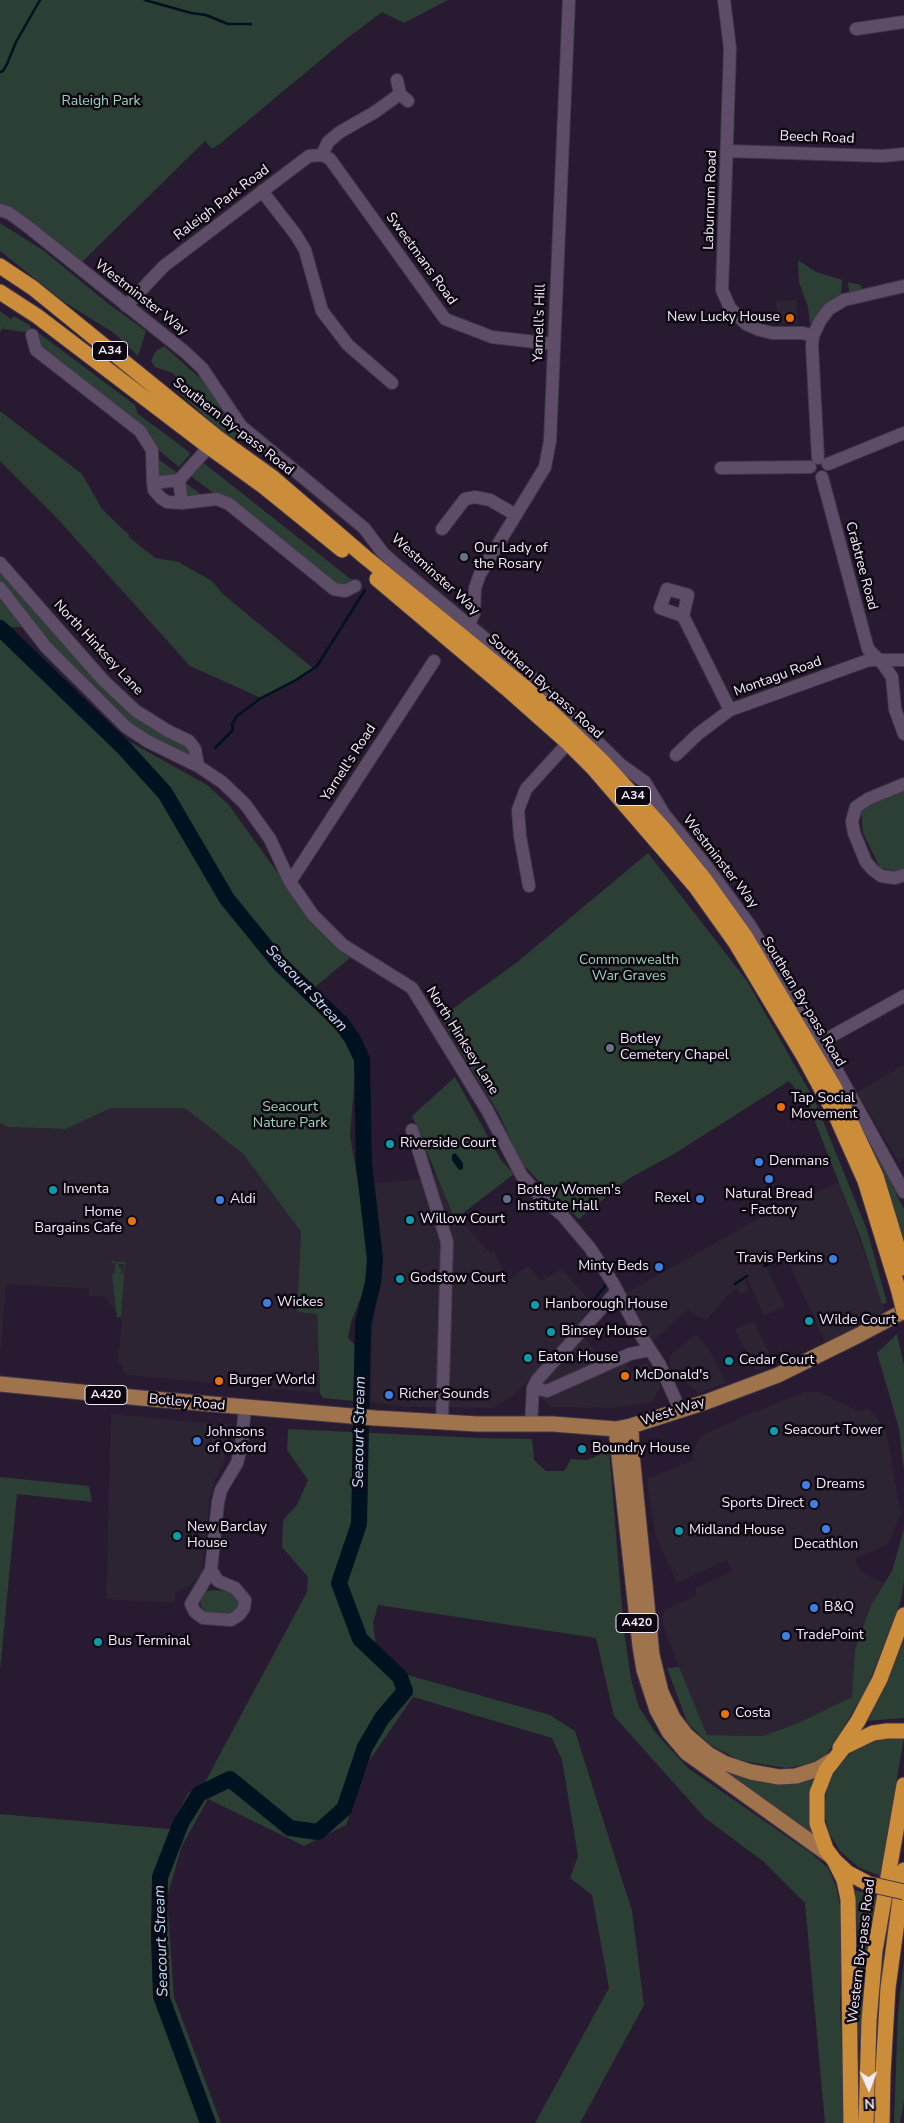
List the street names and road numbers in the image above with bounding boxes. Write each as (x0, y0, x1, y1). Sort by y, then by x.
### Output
street label: Beech Road (779, 128, 855, 148)
street label: Laburnum Road (701, 150, 721, 250)
street label: Raleigh Park Road (171, 162, 273, 244)
street label: Sweetmans Road (382, 209, 460, 309)
street label: Westminster Way (91, 256, 191, 340)
street label: Yarnell's Hill (530, 283, 550, 363)
road number: A34 (92, 342, 128, 361)
street label: Southern By-pass Road (169, 375, 297, 479)
street label: Crabtree Road (841, 520, 881, 612)
street label: Westminster Way (387, 531, 483, 619)
street label: North Hinksey Lane (50, 597, 146, 699)
street label: Southern By-pass Road (484, 631, 606, 743)
street label: Montagu Road (732, 653, 824, 701)
street label: Yarnell's Road (318, 721, 380, 805)
road number: A34 (616, 786, 650, 806)
street label: Westminster Way (678, 812, 762, 912)
street label: Southern By-pass Road (758, 934, 848, 1070)
street label: North Hinksey Lane (422, 984, 502, 1098)
road number: A420 (85, 1386, 127, 1404)
street label: Botley Road (148, 1391, 226, 1415)
street label: West Way (639, 1394, 707, 1430)
road number: A420 (616, 1614, 658, 1632)
street label: Western By-pass Road (845, 1878, 879, 2024)

